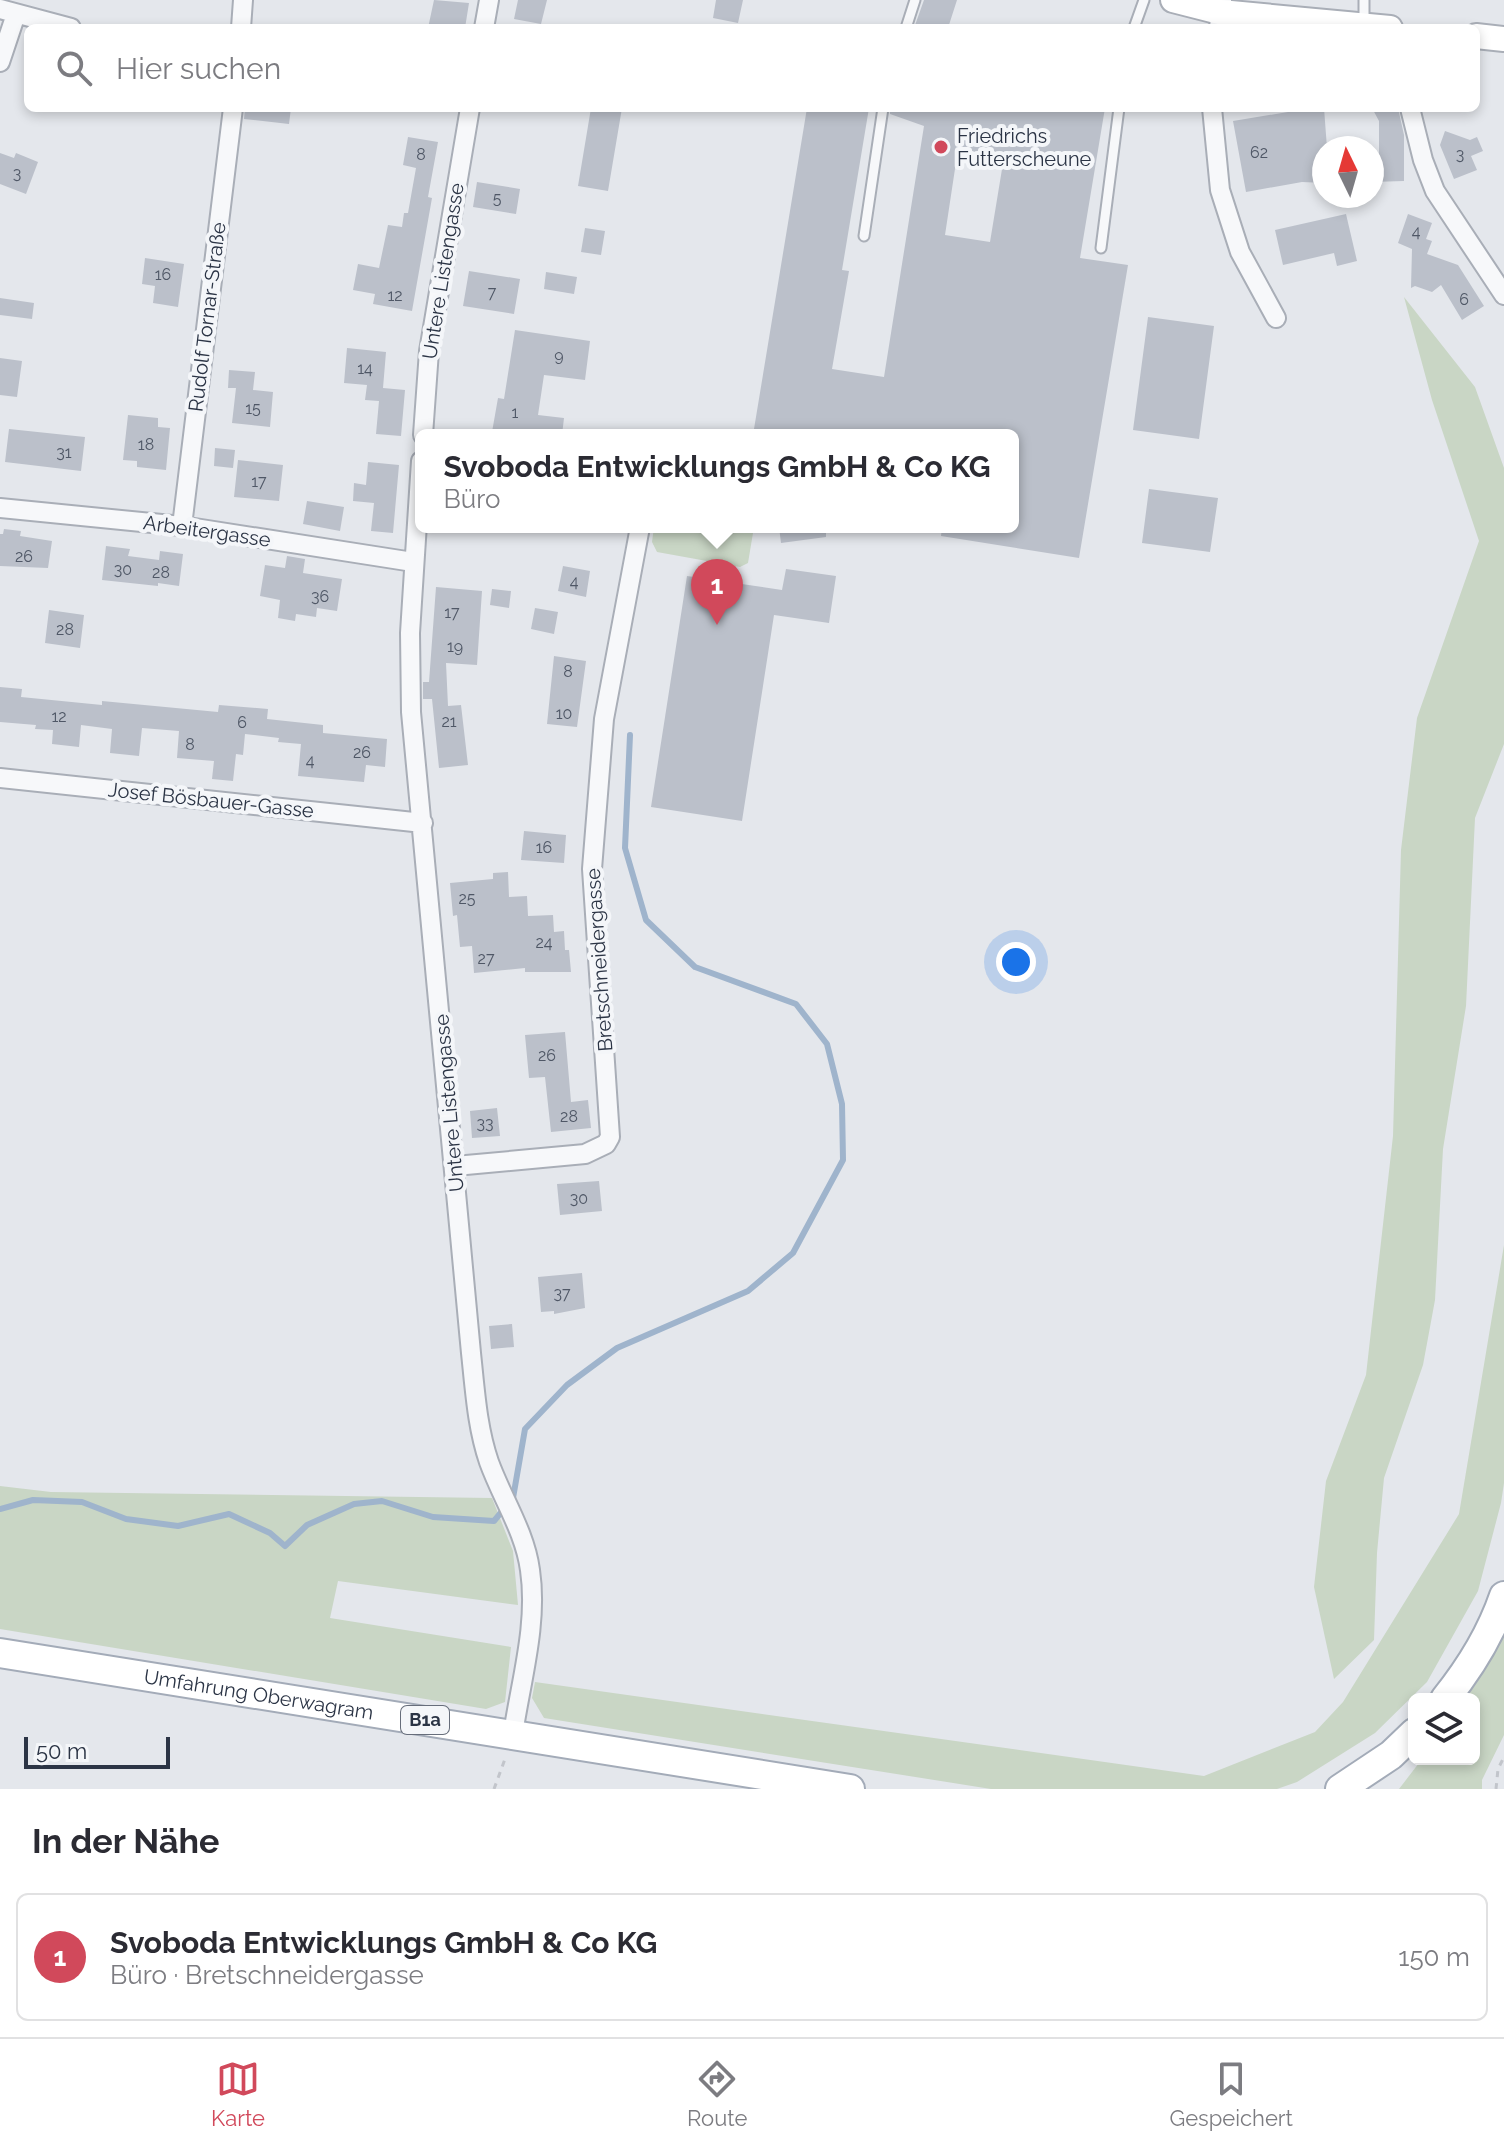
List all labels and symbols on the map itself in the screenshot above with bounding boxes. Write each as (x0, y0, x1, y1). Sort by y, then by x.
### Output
place label: Friedrichs Futterscheune (957, 124, 1092, 171)
north arrow (1312, 136, 1384, 208)
marker: Friedrichs Futterscheune (932, 138, 950, 156)
house number: 62 (1250, 143, 1268, 162)
house number: 8 (416, 145, 426, 164)
house number: 3 (1456, 145, 1464, 164)
house number: 3 (13, 164, 21, 183)
street label: Untere Listengasse (417, 181, 469, 361)
house number: 5 (493, 189, 502, 208)
street label: Rudolf Tornar-Straße (183, 221, 231, 413)
house number: 4 (1412, 222, 1421, 241)
house number: 16 (155, 265, 171, 284)
house number: 7 (488, 283, 497, 302)
house number: 12 (387, 286, 403, 305)
house number: 6 (1459, 290, 1469, 309)
house number: 9 (554, 346, 564, 365)
house number: 14 (357, 359, 373, 378)
house number: 15 (245, 399, 261, 418)
house number: 1 (512, 403, 519, 422)
house number: 18 (138, 435, 154, 454)
house number: 31 (56, 443, 72, 462)
house number: 17 (251, 472, 267, 491)
street label: Arbeitergasse (142, 510, 272, 552)
house number: 26 (15, 547, 33, 566)
pin: 1 (691, 559, 743, 625)
house number: 30 (114, 560, 132, 579)
house number: 28 (152, 563, 170, 582)
house number: 4 (570, 572, 579, 591)
house number: 36 (311, 587, 329, 606)
house number: 17 (444, 603, 460, 622)
house number: 28 (56, 620, 74, 639)
house number: 19 (447, 637, 463, 656)
house number: 8 (563, 662, 573, 681)
house number: 10 (556, 704, 572, 723)
house number: 12 (51, 707, 67, 726)
house number: 21 (441, 712, 457, 731)
house number: 6 (237, 713, 247, 732)
house number: 8 (185, 735, 195, 754)
house number: 26 (353, 743, 371, 762)
house number: 4 (306, 751, 315, 770)
street label: Josef Bösbauer-Gasse (107, 777, 315, 823)
house number: 16 (536, 838, 552, 857)
street label: Bretschneidergasse (581, 867, 617, 1052)
house number: 25 (458, 889, 476, 908)
house number: 24 (535, 933, 553, 952)
your location (996, 942, 1036, 982)
house number: 27 (478, 949, 495, 968)
street label: Untere Listengasse (429, 1013, 469, 1193)
house number: 26 (538, 1046, 556, 1065)
house number: 28 (560, 1107, 578, 1126)
house number: 33 (476, 1114, 494, 1133)
house number: 30 (570, 1189, 588, 1208)
house number: 37 (553, 1284, 571, 1303)
street label: Umfahrung Oberwagram (142, 1664, 375, 1725)
road number: B1a (401, 1706, 449, 1734)
scale bar (24, 1733, 170, 1769)

